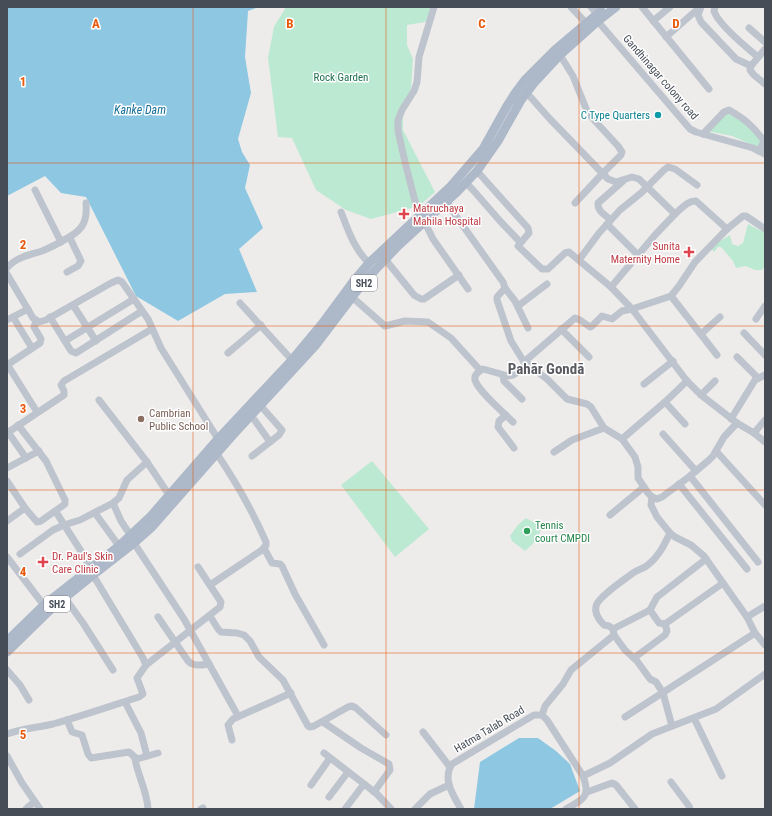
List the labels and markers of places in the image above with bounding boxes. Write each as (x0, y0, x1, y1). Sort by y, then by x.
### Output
place label: C Type Quarters (581, 109, 650, 122)
marker: C Type Quarters (653, 110, 663, 120)
place label: Matruchaya Mahila Hospital (413, 202, 481, 228)
marker: Matruchaya Mahila Hospital (398, 208, 410, 220)
place label: Sunita Maternity Home (611, 240, 680, 266)
marker: Sunita Maternity Home (683, 246, 695, 258)
place label: Cambrian Public School (149, 407, 208, 433)
marker: Cambrian Public School (136, 414, 146, 424)
place label: Tennis court CMPDI (535, 519, 590, 545)
marker: Tennis court CMPDI (522, 526, 532, 536)
place label: Dr. Paul's Skin Care Clinic (52, 550, 113, 576)
marker: Dr. Paul's Skin Care Clinic (37, 556, 49, 568)

